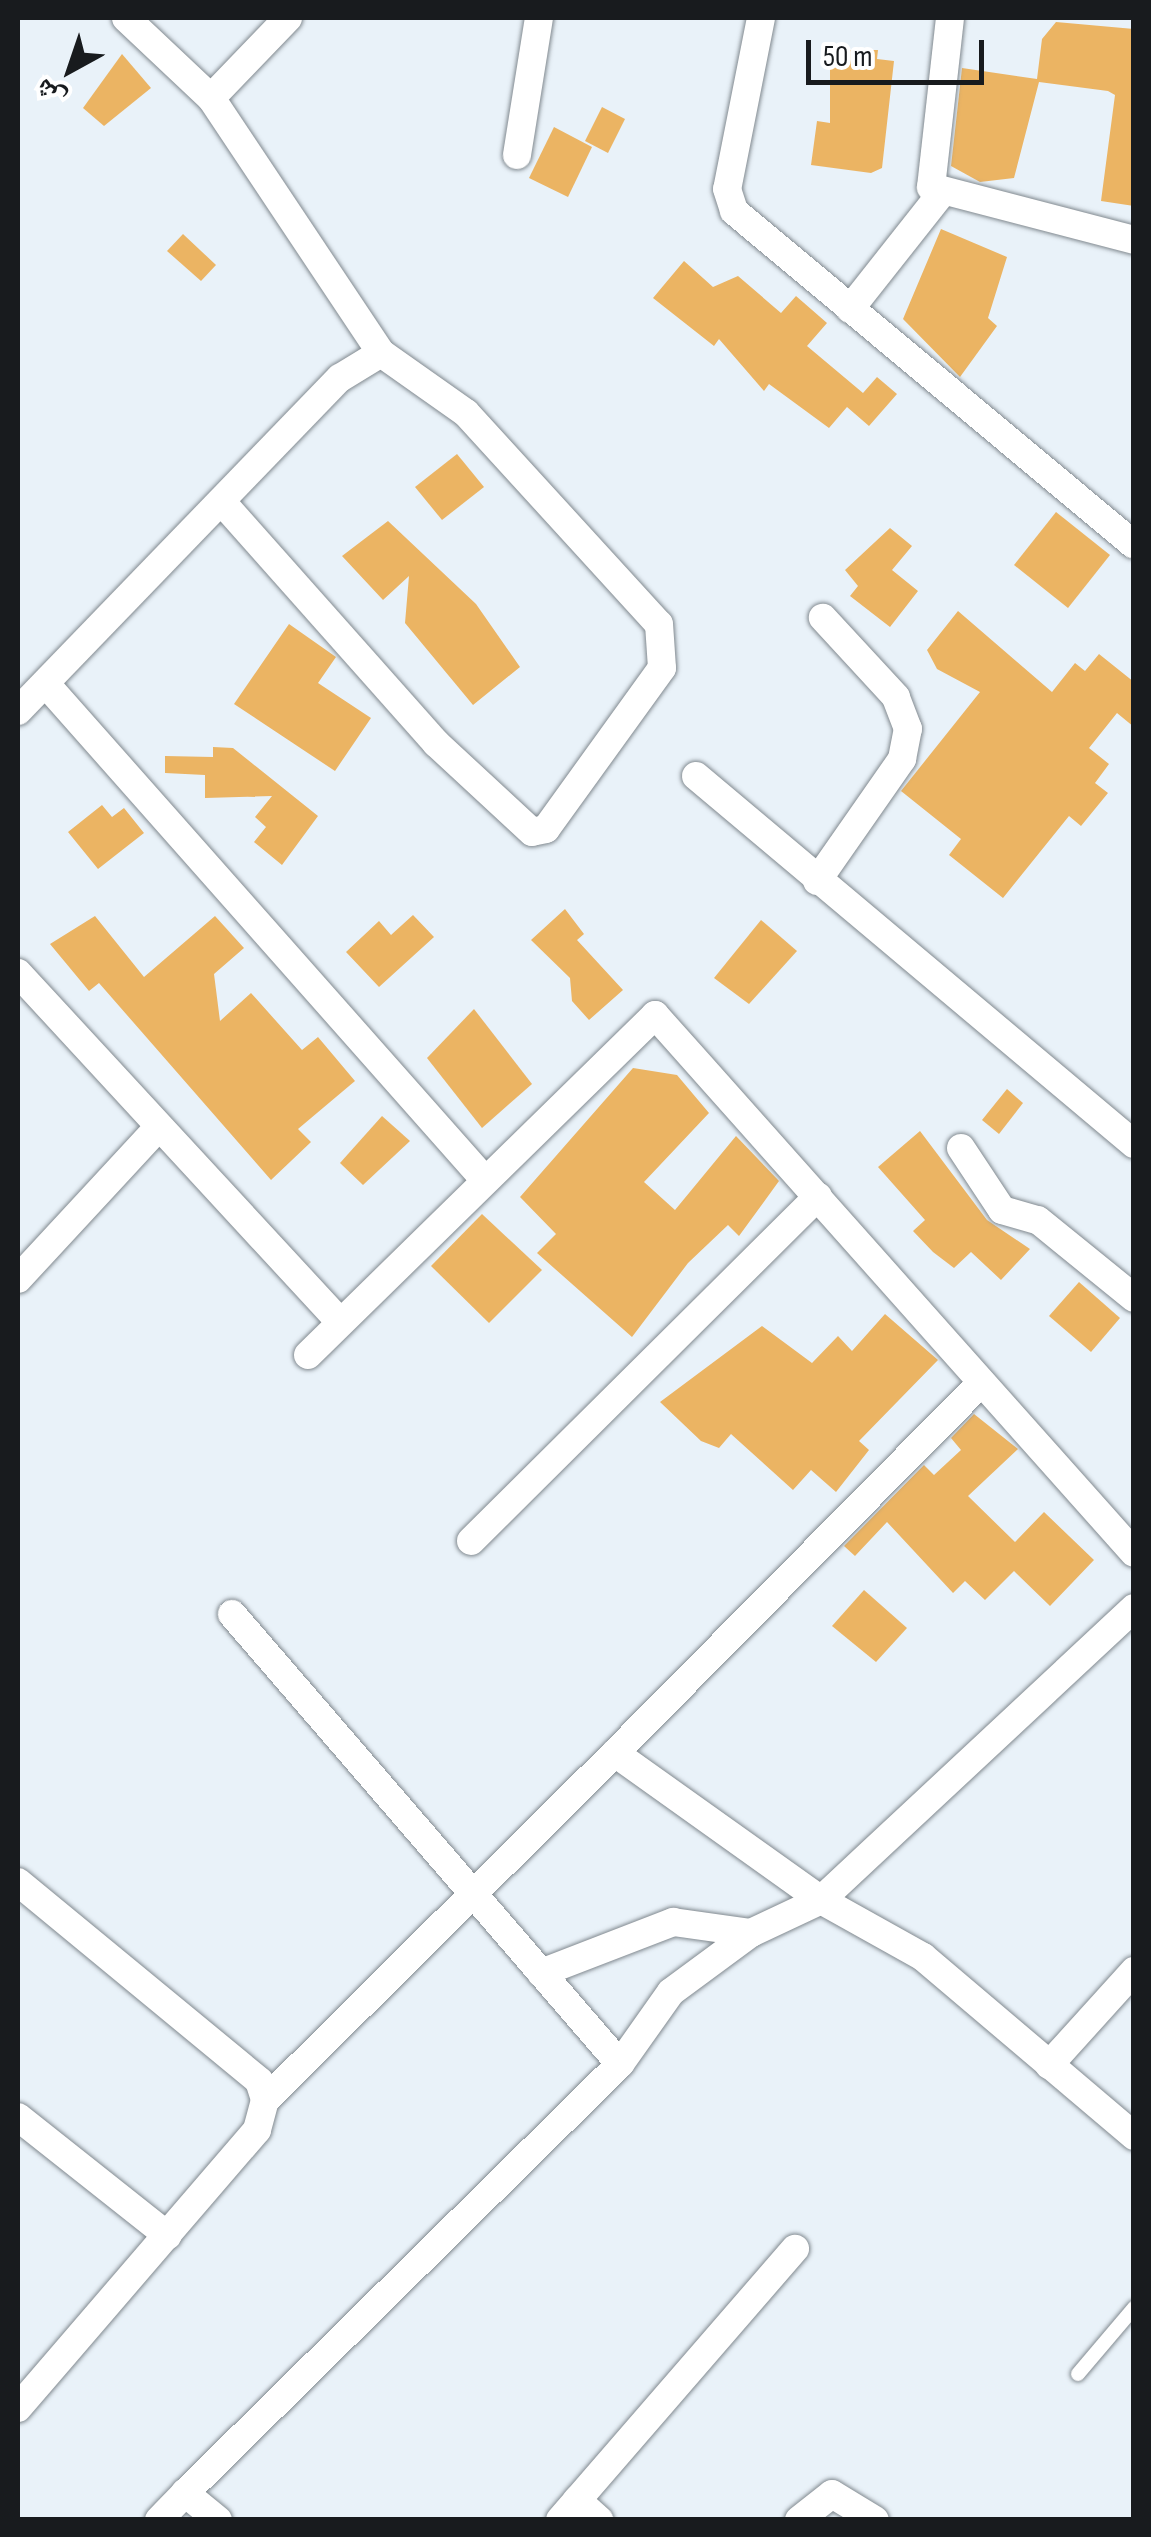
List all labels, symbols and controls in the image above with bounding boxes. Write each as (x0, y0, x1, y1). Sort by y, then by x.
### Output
north arrow (20, 20, 120, 120)
scale bar (811, 20, 988, 82)
text: 50 m (823, 39, 872, 75)
text: ش (28, 71, 72, 116)

